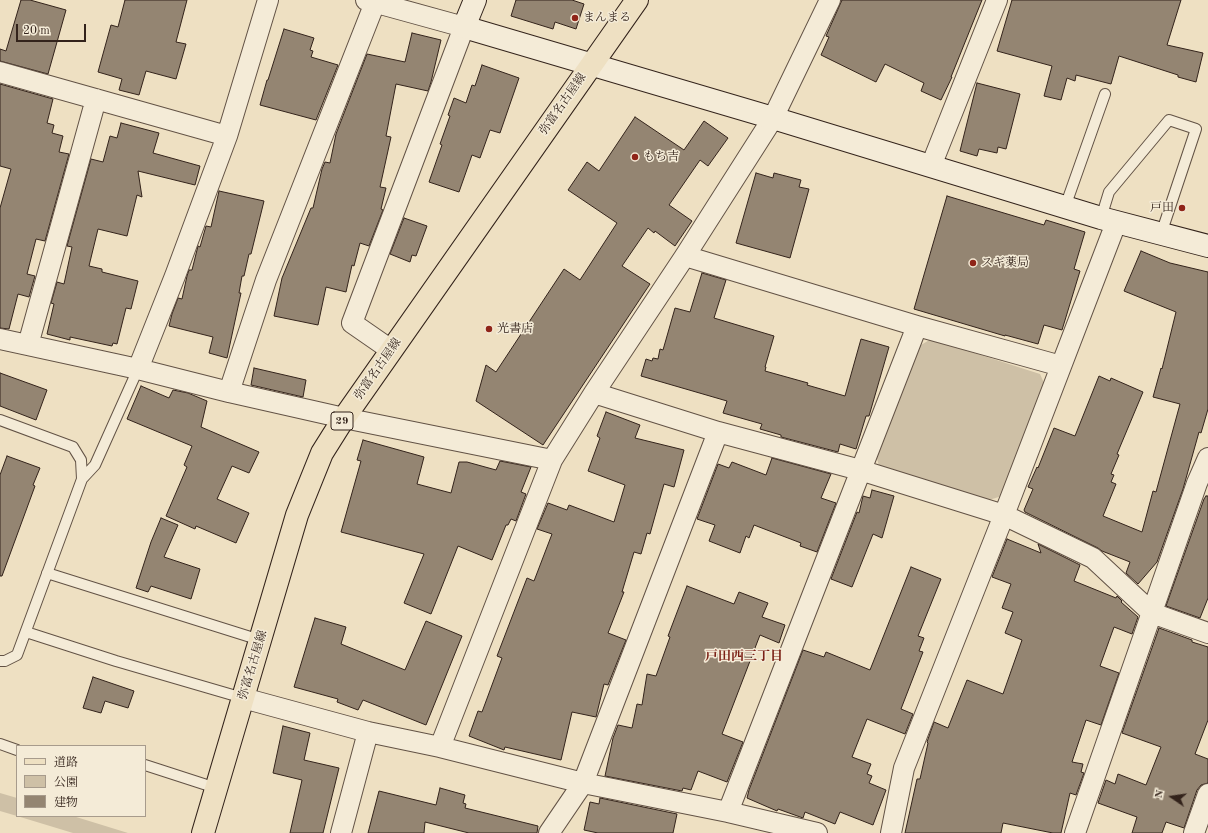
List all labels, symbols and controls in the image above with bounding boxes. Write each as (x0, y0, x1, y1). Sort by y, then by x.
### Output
place label: まんまる (583, 11, 631, 25)
marker: まんまる (570, 13, 580, 23)
scale bar (18, 16, 88, 42)
text: 20 m (23, 25, 50, 37)
street label: 弥富名古屋線 (536, 70, 590, 138)
place label: もち吉 (643, 150, 679, 164)
marker: もち吉 (630, 152, 640, 162)
place label: 戸田 (1150, 201, 1174, 215)
marker: 戸田 (1177, 203, 1187, 213)
place label: スギ薬局 (981, 256, 1029, 270)
marker: スギ薬局 (968, 258, 978, 268)
place label: 光書店 (497, 322, 533, 336)
marker: 光書店 (484, 324, 494, 334)
street label: 弥富名古屋線 (351, 335, 405, 403)
road number: 29 (331, 412, 353, 430)
street label: 弥富名古屋線 (236, 628, 270, 702)
district label: 戸田西三丁目 (705, 649, 783, 665)
legend (16, 745, 146, 817)
text: 道路 (54, 757, 78, 769)
text: 公園 (54, 777, 78, 789)
north arrow (1152, 777, 1192, 817)
text: N (1154, 789, 1166, 800)
text: 建物 (54, 797, 78, 809)

